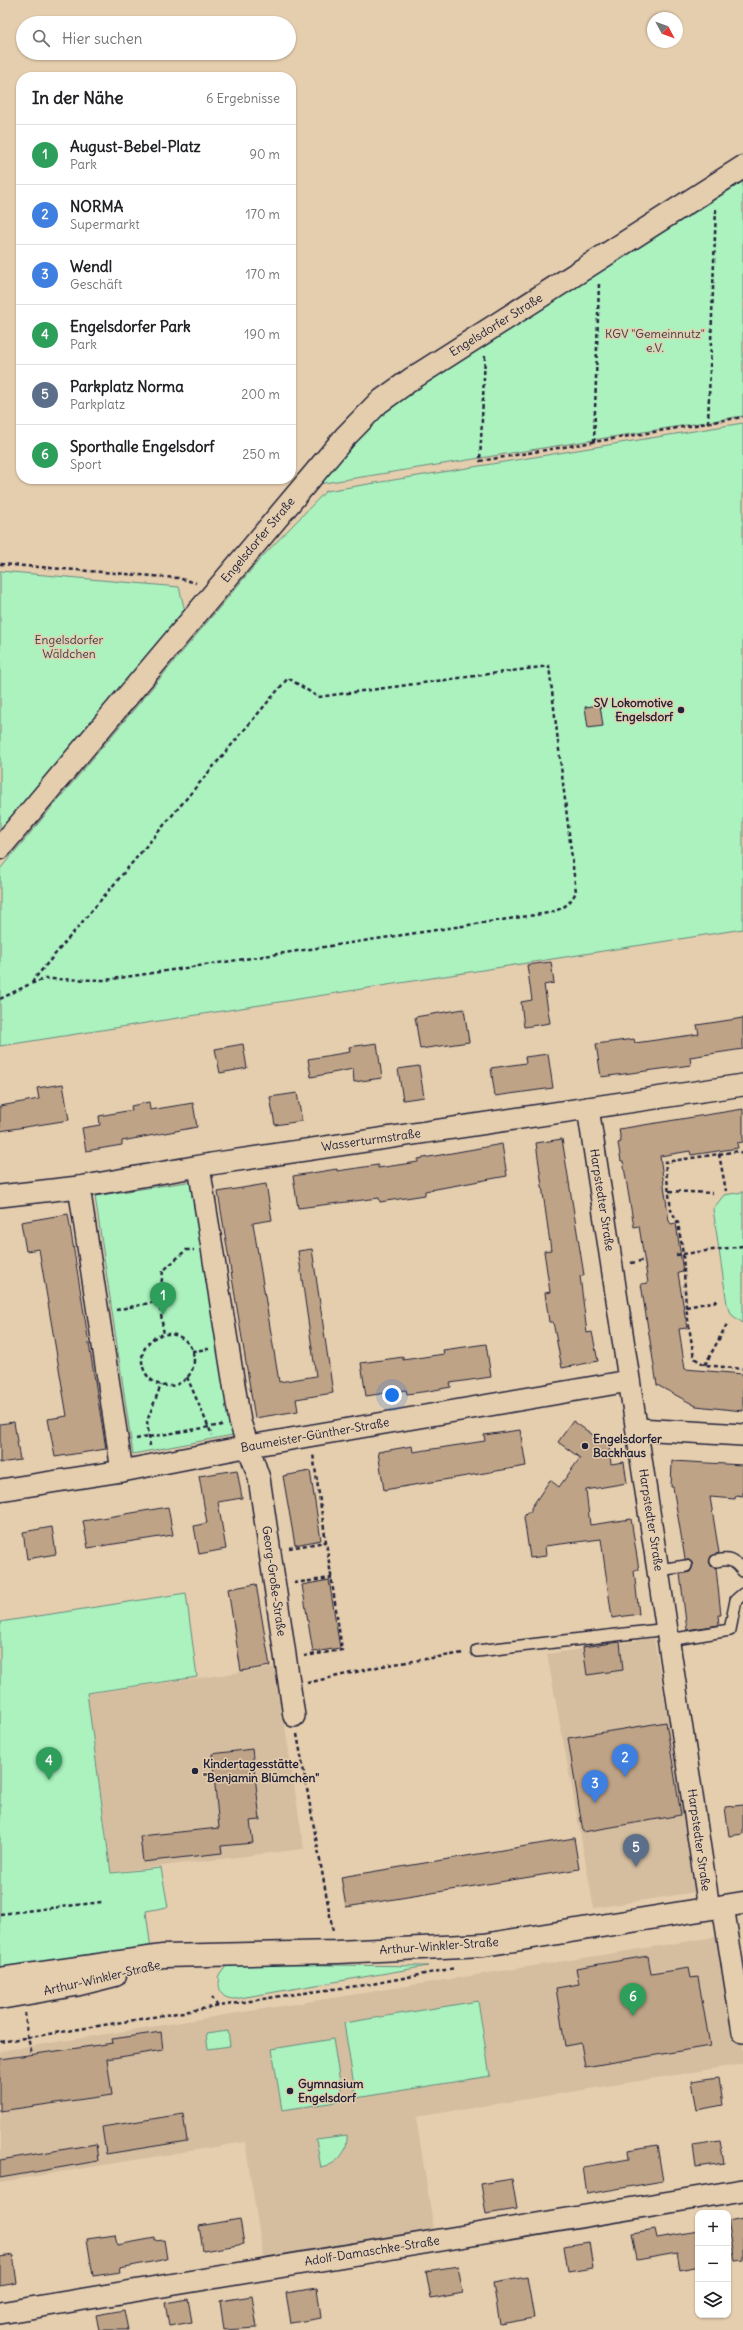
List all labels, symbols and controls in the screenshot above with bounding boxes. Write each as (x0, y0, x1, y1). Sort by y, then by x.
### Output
north arrow (647, 12, 683, 48)
search box (16, 16, 296, 60)
icon: search (30, 27, 52, 49)
text: Hier suchen (62, 29, 142, 48)
text: In der Nähe (32, 87, 124, 109)
text: 6 Ergebnisse (206, 90, 280, 107)
text: August-Bebel-Platz (70, 137, 201, 156)
text: 1 (42, 146, 48, 163)
text: 90 m (249, 146, 280, 163)
text: Park (70, 156, 97, 173)
text: NORMA (70, 197, 123, 216)
text: 2 (41, 206, 49, 223)
text: 170 m (245, 206, 280, 223)
text: Supermarkt (70, 216, 140, 233)
text: Wendl (70, 257, 112, 276)
text: 3 (41, 266, 49, 283)
text: 170 m (245, 266, 280, 283)
text: Geschäft (70, 276, 122, 293)
street label: Engelsdorfer Straße (446, 290, 545, 359)
text: Engelsdorfer Park (70, 317, 191, 336)
text: 4 (41, 326, 49, 343)
text: 190 m (244, 326, 280, 343)
park label: KGV "Gemeinnutz" e.V. (605, 326, 705, 355)
text: Park (70, 336, 97, 353)
text: Parkplatz Norma (70, 377, 184, 396)
text: 5 (41, 386, 49, 403)
text: 200 m (241, 386, 280, 403)
text: Parkplatz (70, 396, 125, 413)
text: Sporthalle Engelsdorf (70, 437, 214, 456)
text: 6 (41, 446, 49, 463)
text: 250 m (242, 446, 280, 463)
text: Sport (70, 456, 102, 473)
street label: Engelsdorfer Straße (218, 494, 298, 585)
park label: Engelsdorfer Wäldchen (35, 632, 104, 661)
place label: SV Lokomotive Engelsdorf (594, 695, 674, 725)
marker: SV Lokomotive Engelsdorf (676, 705, 686, 715)
street label: Wasserturmstraße (320, 1125, 422, 1154)
street label: Harpstedter Straße (587, 1148, 618, 1252)
pin: 1 (150, 1282, 176, 1315)
your location (382, 1385, 402, 1405)
street label: Baumeister-Günther-Straße (239, 1414, 390, 1455)
place label: Engelsdorfer Backhaus (593, 1431, 662, 1460)
marker: Engelsdorfer Backhaus (580, 1441, 590, 1451)
street label: Harpstedter Straße (636, 1468, 667, 1572)
street label: Georg-Große-Straße (259, 1525, 290, 1637)
pin: 2 (612, 1744, 638, 1777)
pin: 4 (36, 1747, 62, 1780)
place label: Kindertagesstätte "Benjamin Blümchen" (203, 1756, 319, 1785)
marker: Kindertagesstätte "Benjamin Blümchen" (190, 1766, 200, 1776)
pin: 3 (582, 1770, 608, 1803)
street label: Harpstedter Straße (685, 1788, 714, 1892)
pin: 5 (623, 1834, 649, 1867)
street label: Arthur-Winkler-Straße (379, 1934, 499, 1957)
street label: Arthur-Winkler-Straße (42, 1957, 162, 1998)
pin: 6 (620, 1983, 646, 2016)
place label: Gymnasium Engelsdorf (298, 2076, 364, 2106)
marker: Gymnasium Engelsdorf (285, 2086, 295, 2096)
map controls (695, 2210, 731, 2318)
button: + (695, 2210, 731, 2246)
street label: Adolf-Damaschke-Straße (303, 2232, 441, 2269)
button: − (695, 2246, 731, 2282)
button: layers (695, 2282, 731, 2318)

